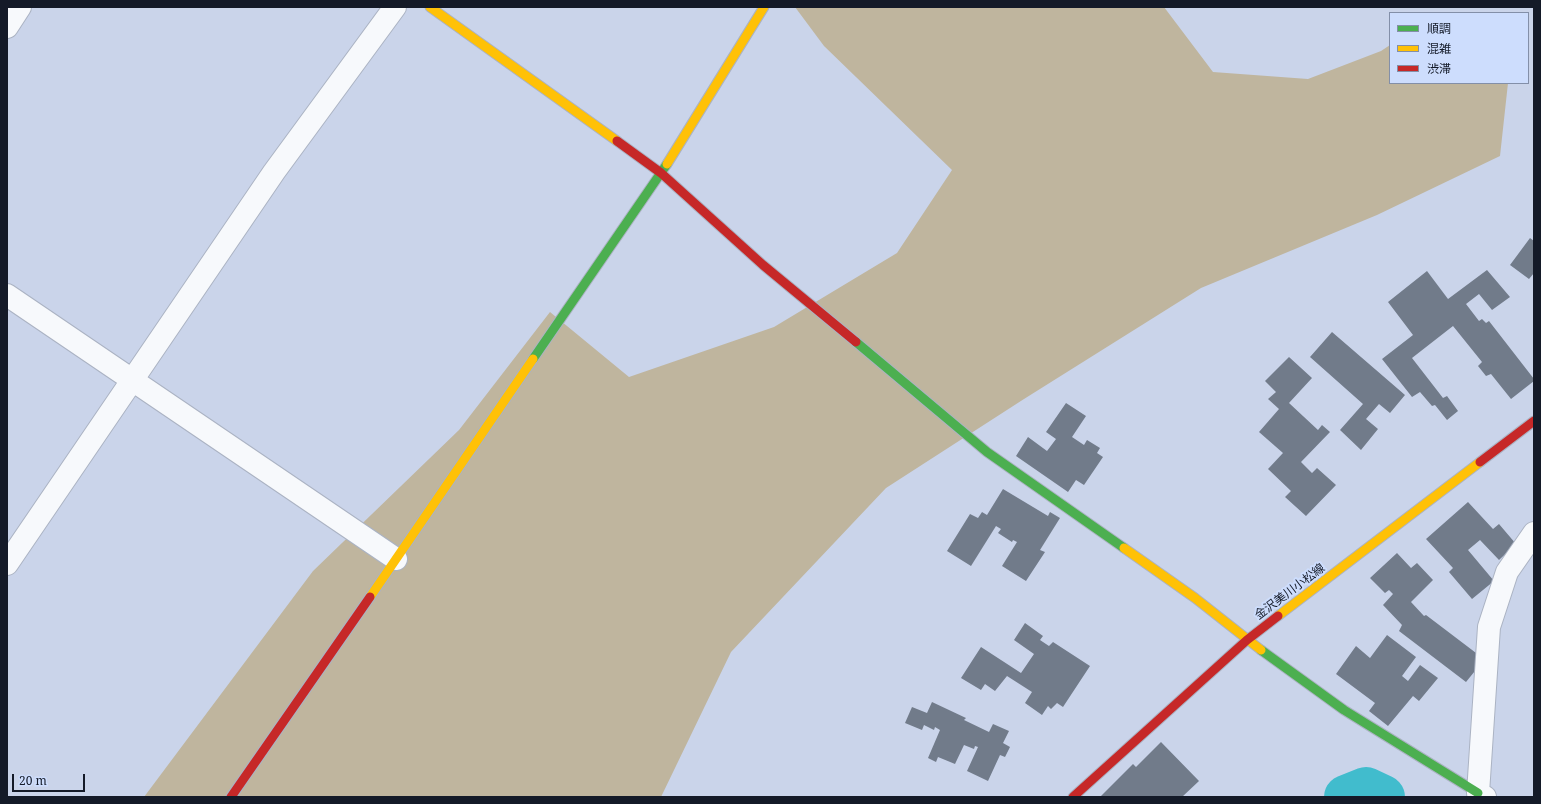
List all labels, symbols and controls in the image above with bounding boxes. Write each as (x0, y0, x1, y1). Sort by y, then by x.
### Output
legend (1389, 12, 1529, 84)
text: 順調 (1427, 20, 1451, 37)
text: 混雑 (1427, 40, 1451, 57)
text: 渋滞 (1427, 60, 1451, 77)
street label: 金沢美川小松線 (1252, 561, 1328, 623)
scale bar (14, 766, 87, 792)
text: 20 m (19, 772, 47, 789)

